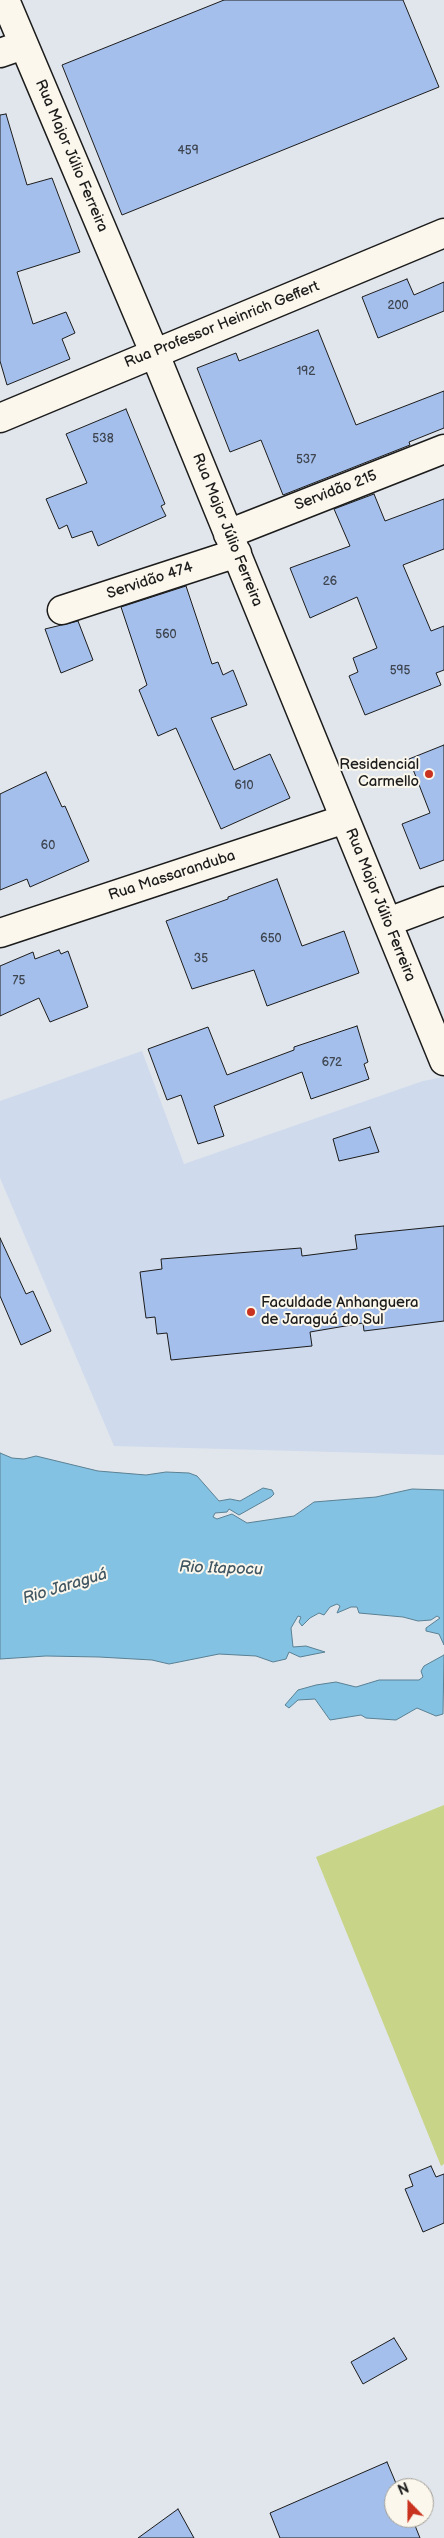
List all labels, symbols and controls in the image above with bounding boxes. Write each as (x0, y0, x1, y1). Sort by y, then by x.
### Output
street label: Rua Major Júlio Ferreira (31, 77, 111, 235)
house number: 459 (177, 144, 199, 158)
street label: Rua Professor Heinrich Geffert (122, 278, 322, 372)
house number: 200 (387, 299, 409, 313)
house number: 192 (297, 365, 315, 379)
house number: 538 (92, 432, 114, 446)
street label: Rua Major Júlio Ferreira (188, 451, 266, 609)
house number: 537 (296, 453, 316, 467)
street label: Servidão 215 (292, 467, 380, 515)
street label: Servidão 474 (105, 559, 195, 603)
house number: 26 (323, 575, 337, 589)
house number: 560 (155, 628, 177, 642)
house number: 595 (390, 664, 410, 678)
place label: Residencial Carmello (339, 756, 419, 791)
marker: Residencial Carmello (423, 768, 435, 780)
house number: 610 (234, 779, 254, 793)
street label: Rua Major Júlio Ferreira (341, 826, 419, 984)
house number: 60 (41, 839, 55, 853)
street label: Rua Massaranduba (106, 847, 238, 905)
house number: 650 (260, 932, 282, 946)
house number: 35 (194, 952, 208, 966)
house number: 75 (13, 974, 25, 988)
house number: 672 (322, 1056, 342, 1070)
place label: Faculdade Anhanguera de Jaraguá do Sul (261, 1294, 419, 1329)
marker: Faculdade Anhanguera de Jaraguá do Sul (245, 1306, 257, 1318)
water label: Rio Itapocu (179, 1558, 263, 1580)
water label: Rio Jaraguá (20, 1565, 110, 1609)
north arrow (384, 2478, 434, 2528)
text: N (396, 2480, 412, 2499)

